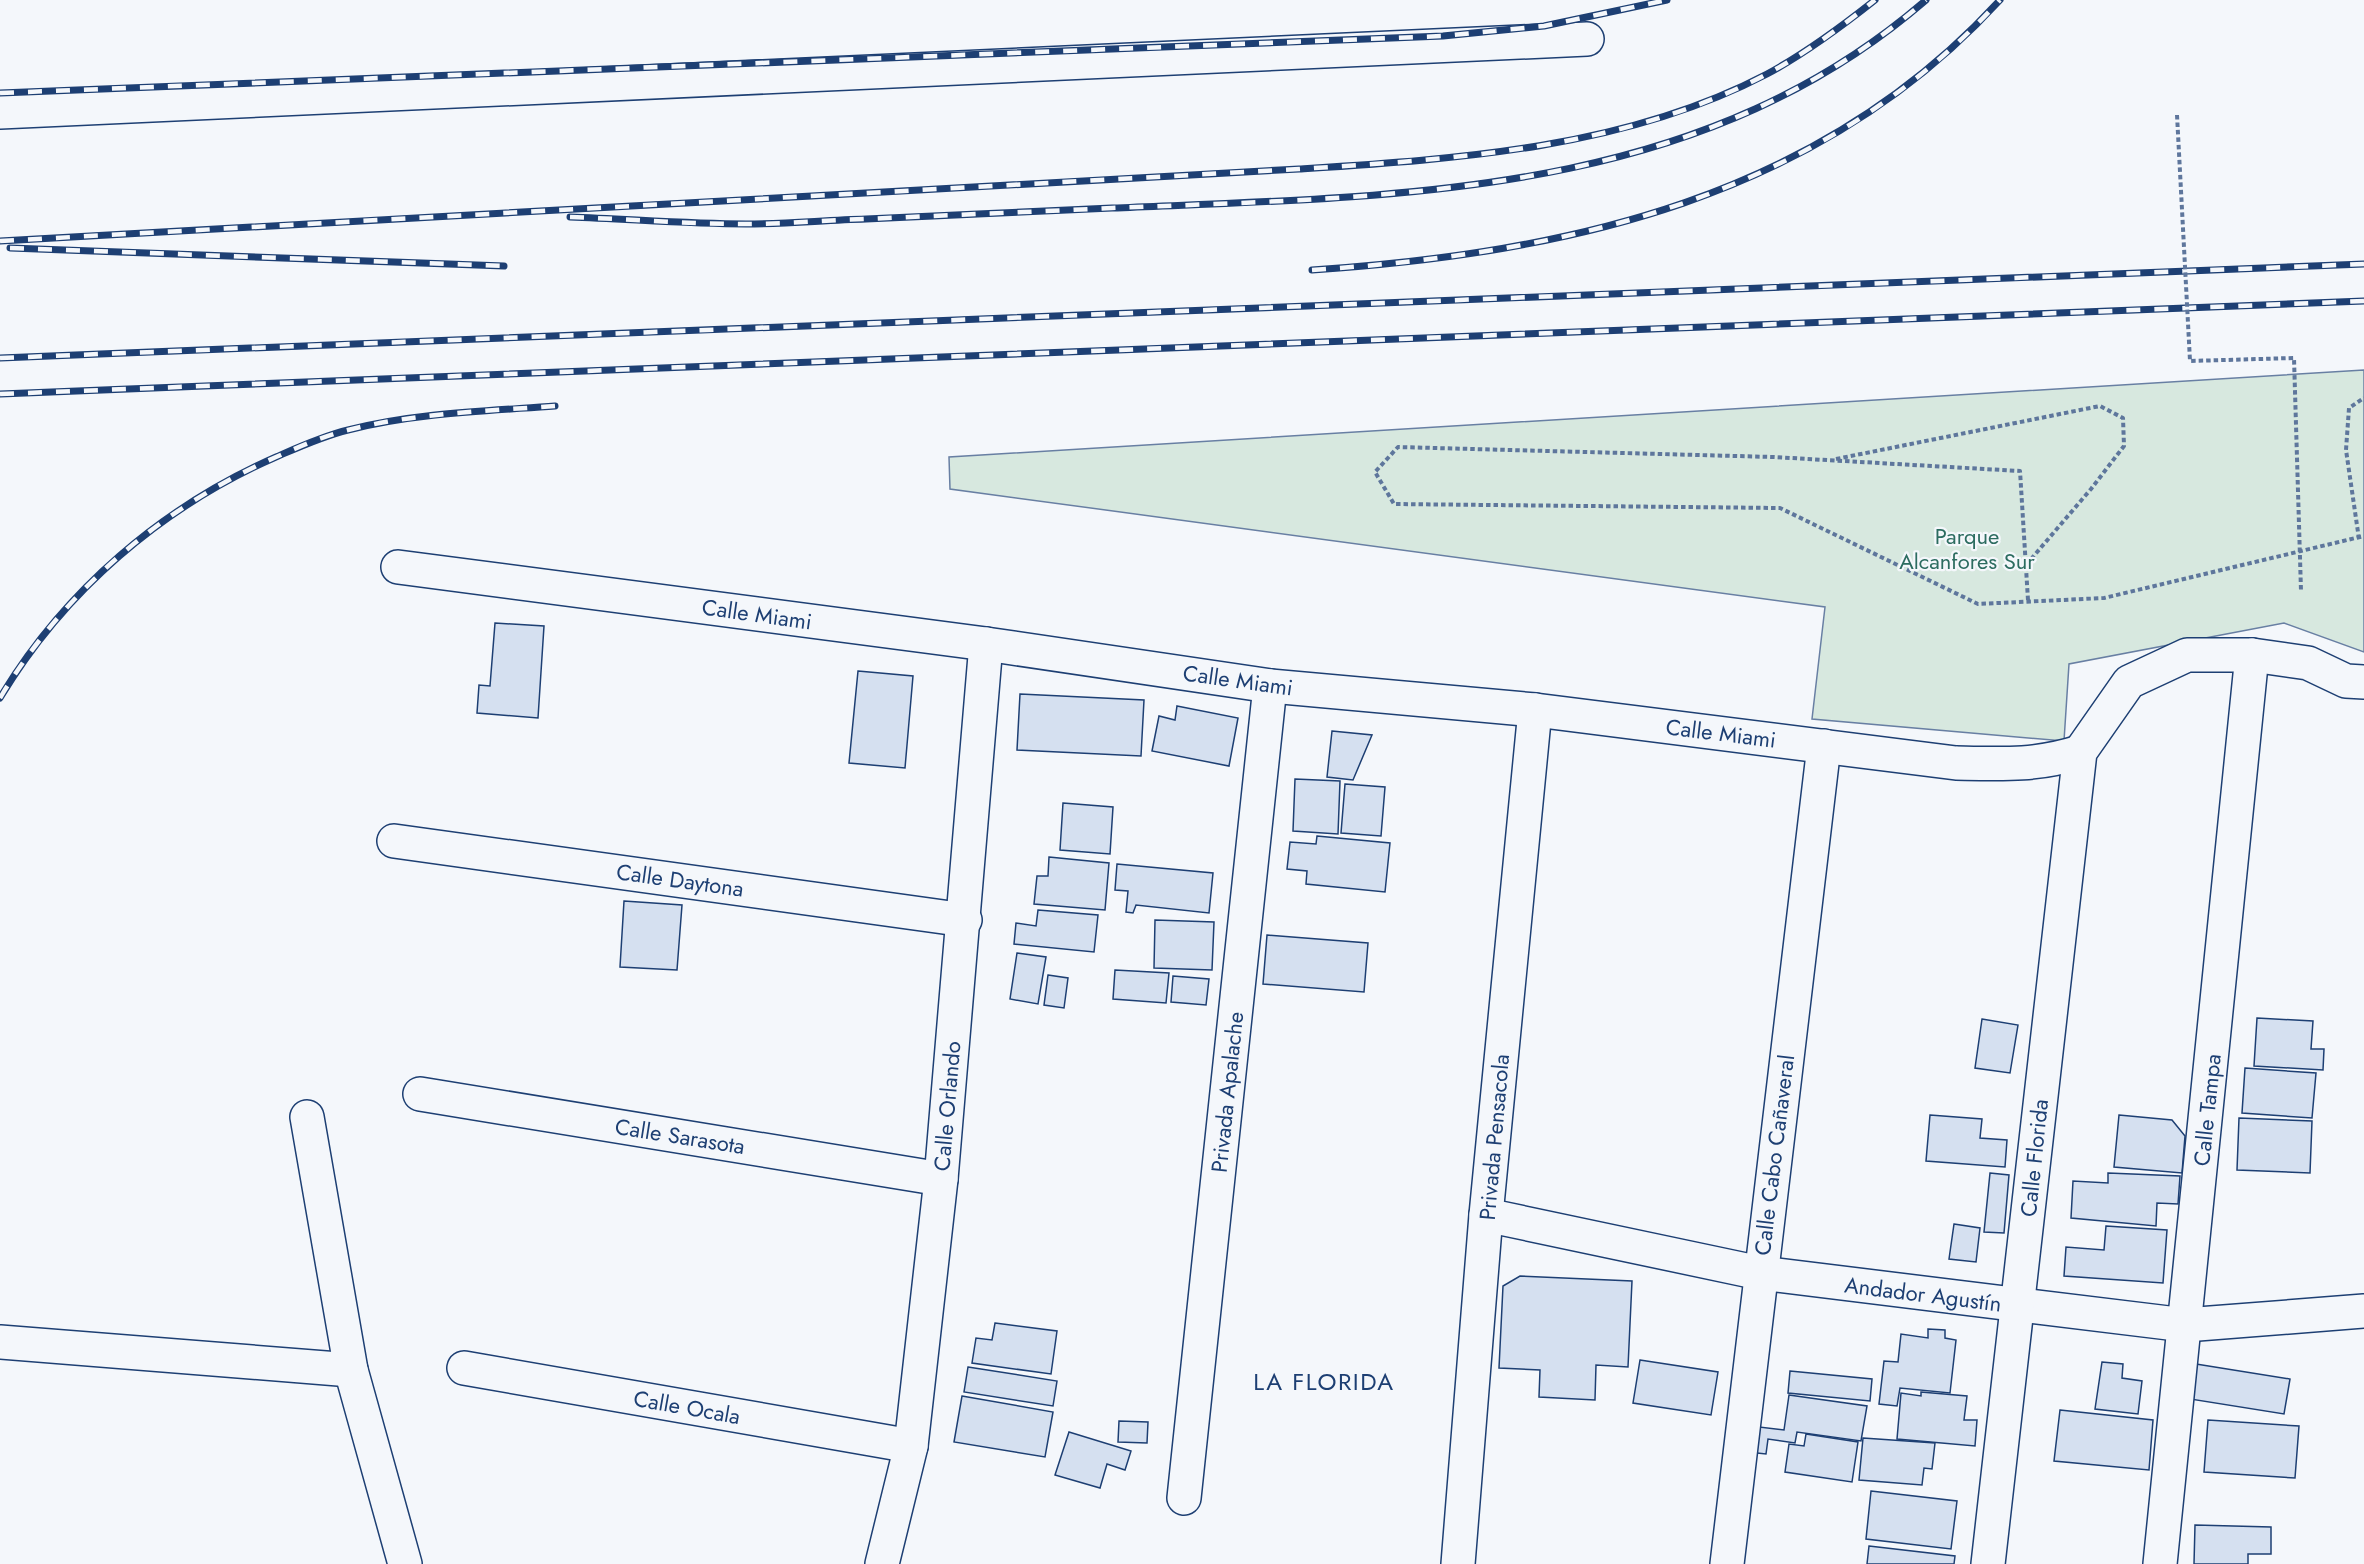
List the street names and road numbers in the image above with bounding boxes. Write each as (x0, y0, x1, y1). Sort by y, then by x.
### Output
street label: Calle Miami (700, 590, 814, 638)
street label: Calle Miami (1181, 656, 1295, 704)
street label: Calle Miami (1664, 710, 1778, 756)
street label: Calle Daytona (614, 855, 746, 905)
street label: Privada Apalache (1203, 1010, 1251, 1174)
street label: Calle Orlando (925, 1040, 969, 1172)
street label: Calle Tampa (2185, 1052, 2229, 1168)
street label: Privada Pensacola (1471, 1053, 1517, 1221)
street label: Calle Cabo Cañaveral (1746, 1053, 1802, 1257)
street label: Calle Florida (2012, 1098, 2056, 1218)
street label: Calle Sarasota (613, 1110, 747, 1162)
street label: Andador Agustín (1843, 1268, 2003, 1320)
street label: Calle Ocala (631, 1382, 743, 1432)

